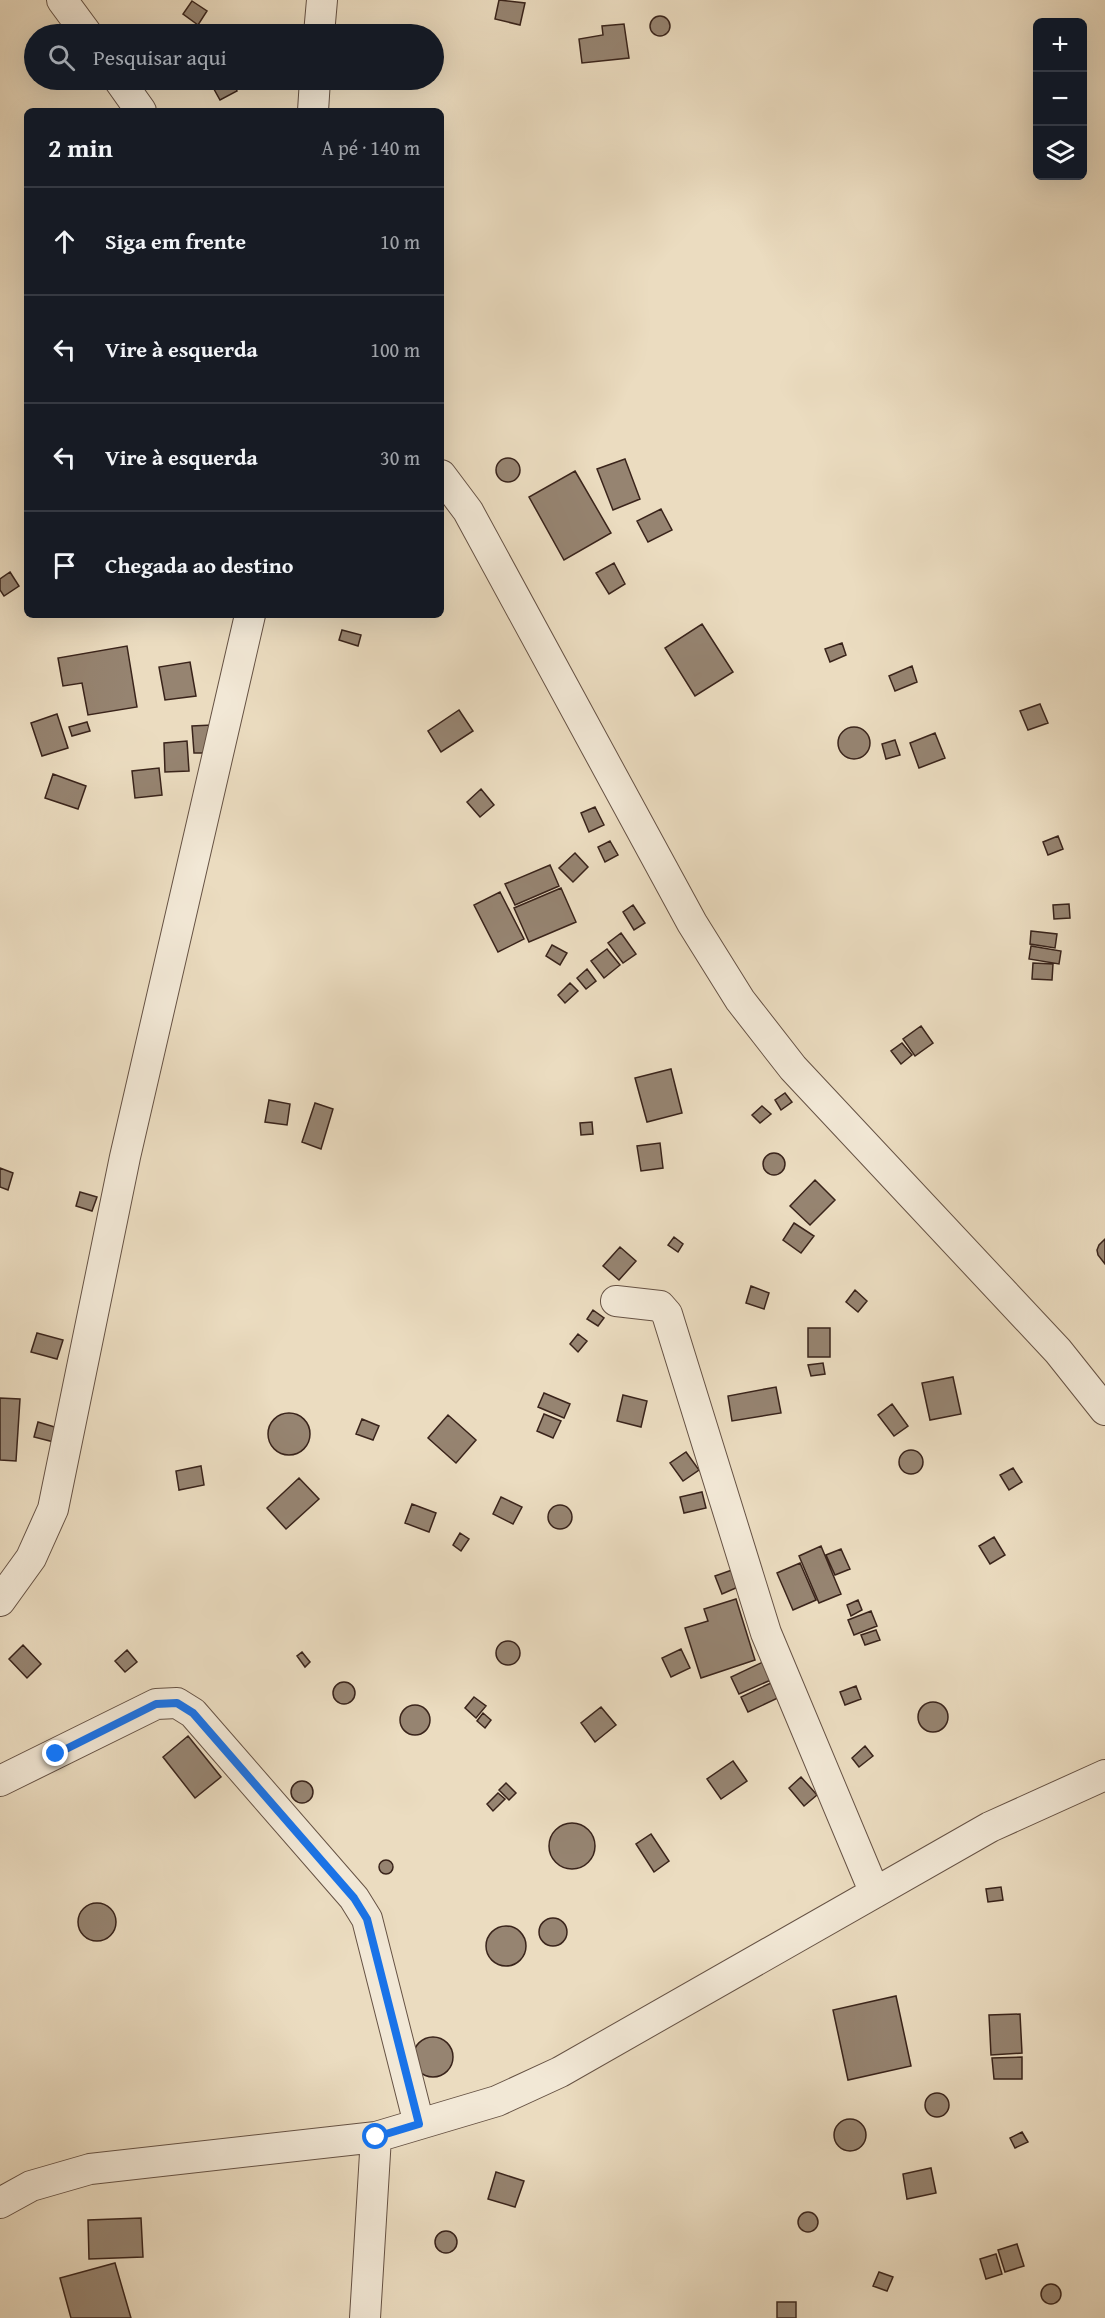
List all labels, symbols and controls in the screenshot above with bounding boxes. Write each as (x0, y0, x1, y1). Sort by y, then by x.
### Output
map controls (1033, 18, 1087, 180)
button: + (1033, 18, 1087, 72)
search box (24, 24, 444, 90)
icon: search (45, 41, 78, 74)
text: Pesquisar aqui (93, 41, 227, 73)
button: − (1033, 72, 1087, 126)
button: layers (1033, 126, 1087, 180)
text: 2 min (48, 128, 113, 167)
text: A pé · 140 m (322, 133, 420, 162)
icon: ahead (48, 225, 81, 258)
text: Siga em frente (105, 225, 246, 257)
text: 10 m (380, 227, 420, 256)
icon: left (48, 333, 81, 366)
text: Vire à esquerda (105, 333, 258, 365)
text: 100 m (370, 335, 420, 364)
icon: left (48, 441, 81, 474)
text: Vire à esquerda (105, 441, 258, 473)
text: 30 m (380, 443, 420, 472)
icon: arrive (48, 549, 81, 582)
text: Chegada ao destino (105, 549, 293, 581)
route end (42, 1740, 68, 1766)
route start (362, 2123, 388, 2149)

